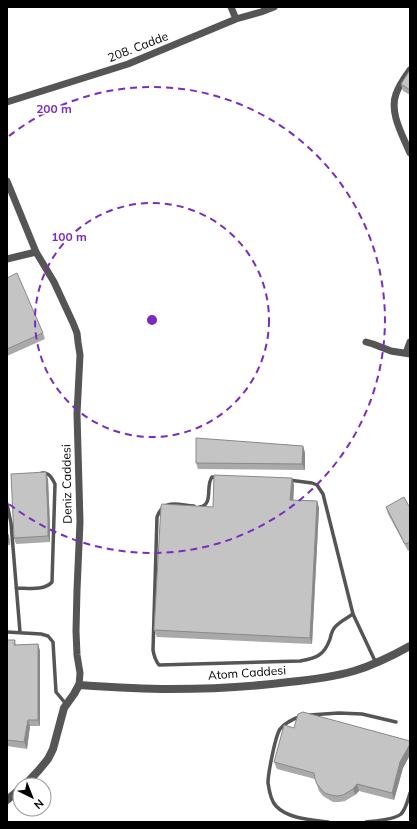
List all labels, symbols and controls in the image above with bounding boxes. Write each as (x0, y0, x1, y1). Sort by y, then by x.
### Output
street label: 208. Cadde (105, 28, 170, 65)
text: 200 m (36, 101, 72, 116)
text: 100 m (51, 229, 87, 244)
centre of rings (145, 313, 159, 327)
street label: Deniz Caddesi (58, 444, 75, 524)
street label: Atom Caddesi (207, 662, 287, 683)
north arrow (12, 777, 52, 817)
text: N (31, 796, 47, 812)

